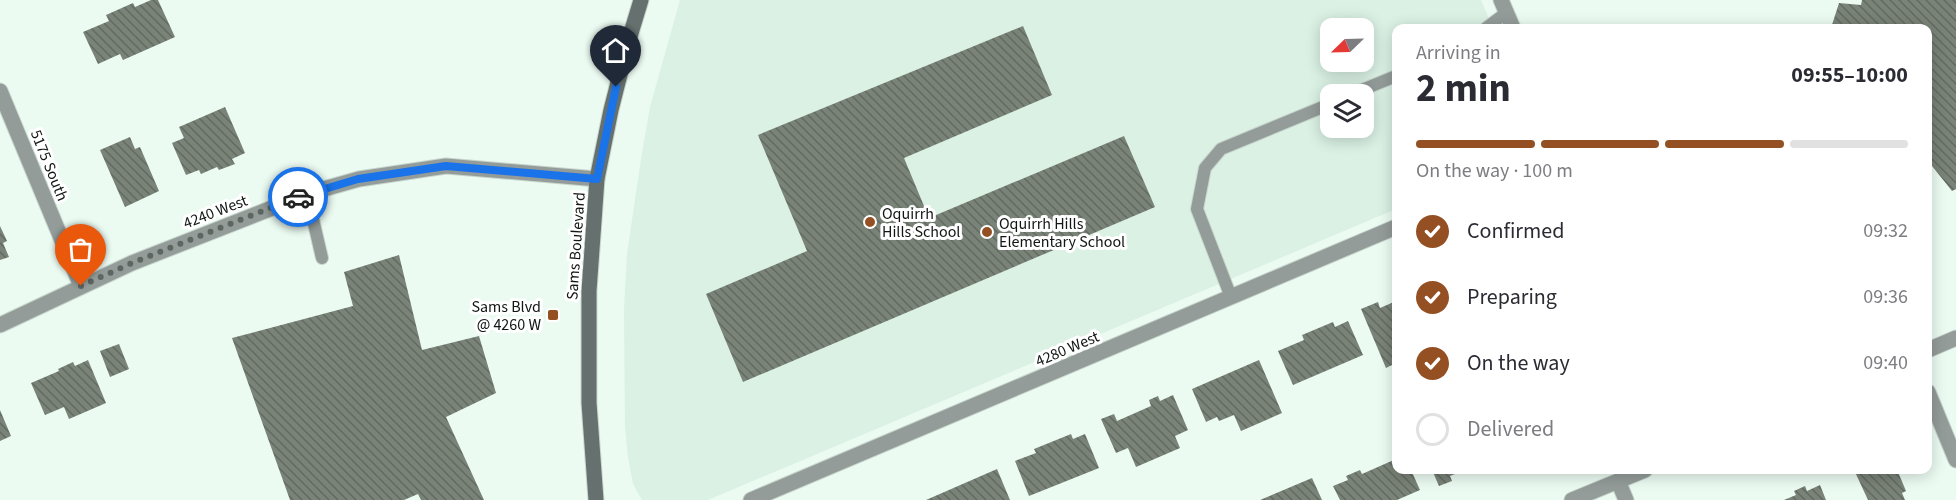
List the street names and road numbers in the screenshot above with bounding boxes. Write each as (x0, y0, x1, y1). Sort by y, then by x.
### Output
street label: 5175 South (25, 126, 73, 204)
street label: 4240 West (180, 189, 251, 234)
street label: Sams Boulevard (561, 191, 591, 301)
street label: 4280 West (1032, 325, 1103, 372)

